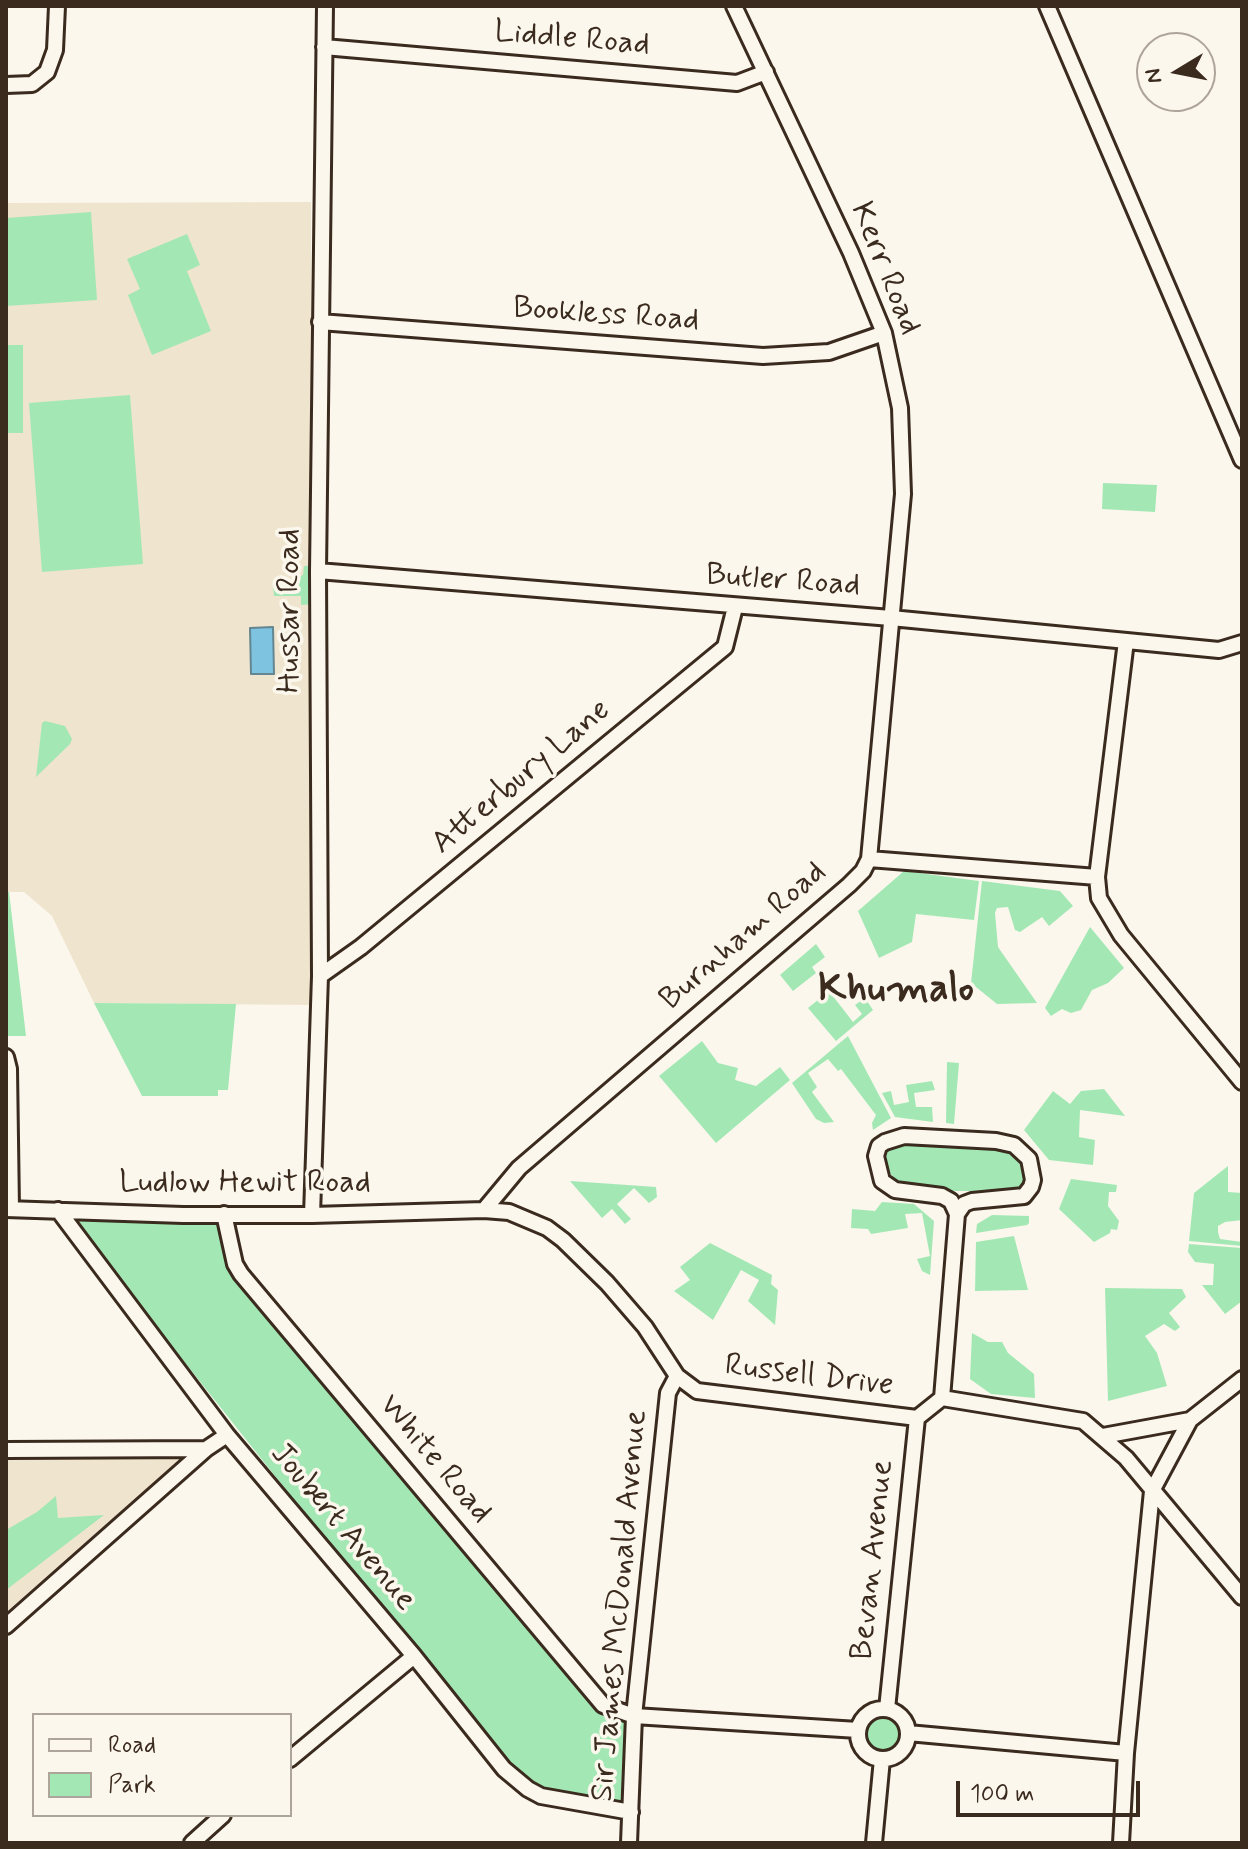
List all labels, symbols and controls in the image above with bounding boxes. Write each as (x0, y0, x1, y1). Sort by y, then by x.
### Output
street label: Liddle Road (493, 14, 651, 66)
north arrow (1136, 32, 1216, 112)
text: N (1139, 66, 1169, 85)
street label: Kerr Road (840, 197, 928, 341)
street label: Bookless Road (512, 290, 700, 342)
street label: Hussar Road (272, 529, 310, 693)
street label: Butler Road (705, 557, 861, 607)
street label: Atterbury Lane (425, 692, 619, 864)
street label: Burnham Road (653, 854, 835, 1020)
district label: Khumalo (818, 968, 974, 1016)
street label: Ludlow Hewit Road (119, 1165, 371, 1203)
street label: Russell Drive (722, 1348, 896, 1406)
street label: White Road (369, 1388, 499, 1532)
street label: Sir James McDonald Avenue (585, 1409, 657, 1803)
street label: Joubert Avenue (261, 1436, 423, 1620)
street label: Bevan Avenue (844, 1458, 904, 1662)
legend (32, 1713, 292, 1817)
text: Road (108, 1730, 156, 1761)
scale bar (960, 1765, 1144, 1815)
text: Park (108, 1770, 156, 1801)
text: 100 m (970, 1779, 1034, 1810)

